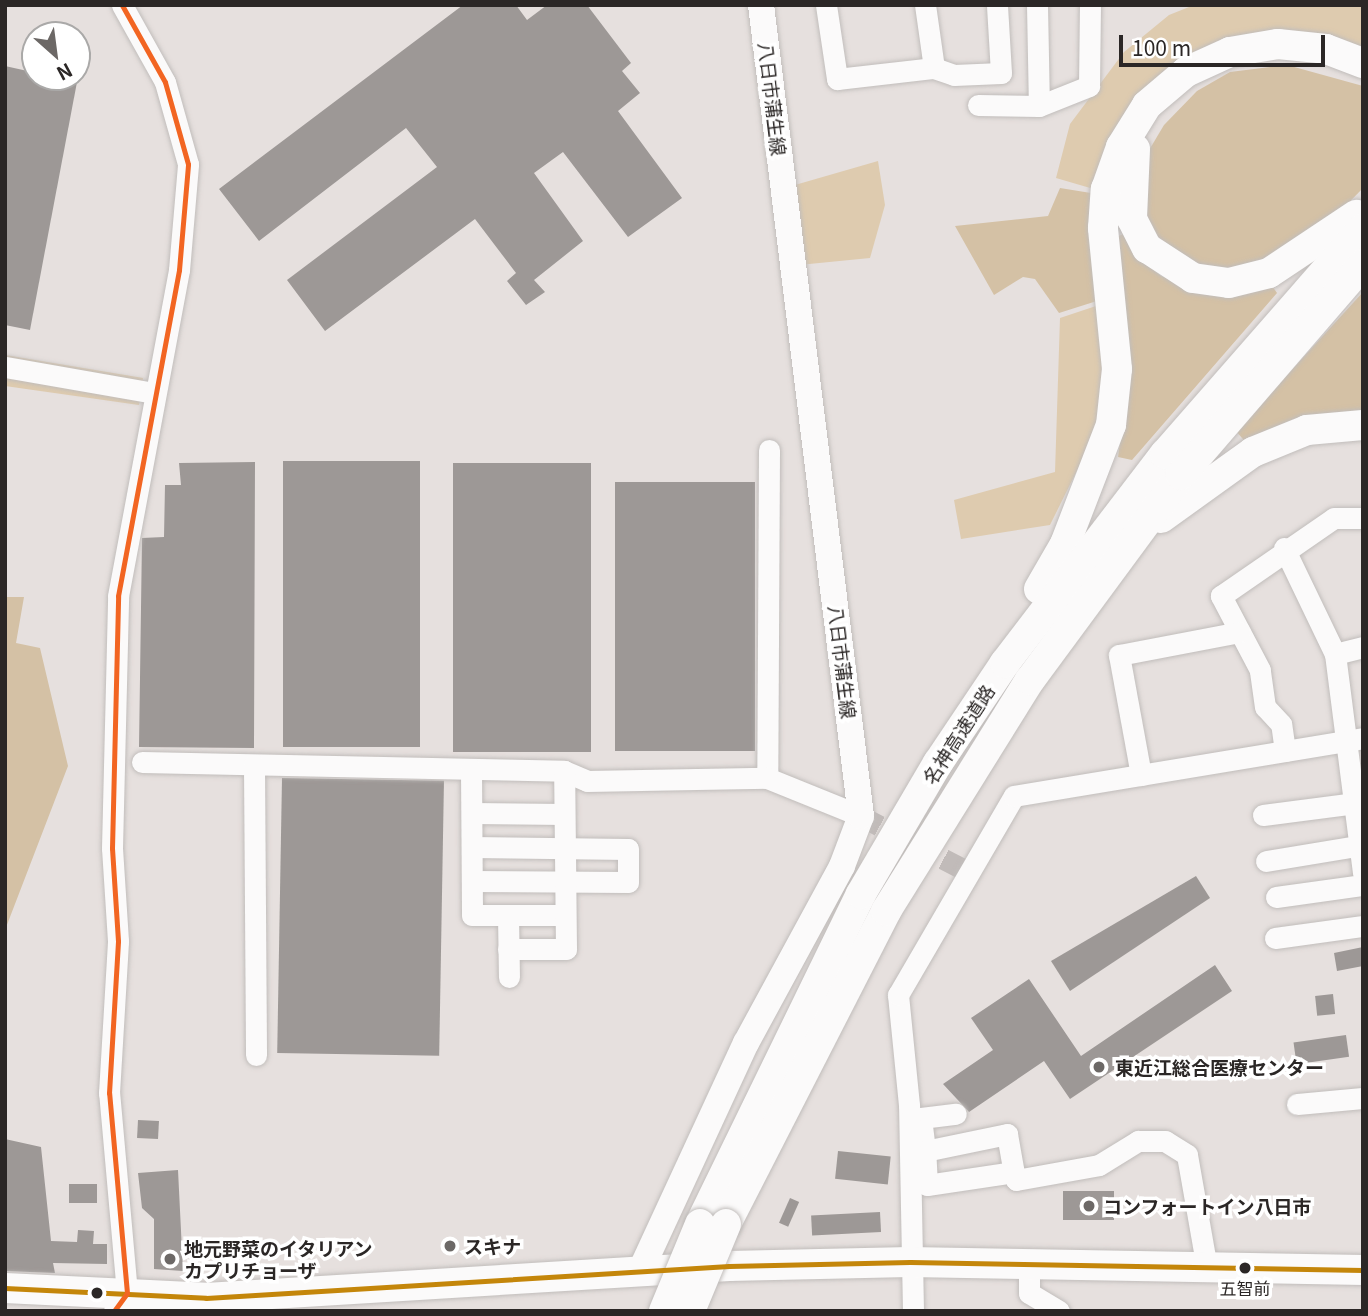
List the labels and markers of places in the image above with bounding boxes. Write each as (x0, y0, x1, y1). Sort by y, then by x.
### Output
place label: 東近江総合医療センター (1115, 1056, 1324, 1078)
marker: 東近江総合医療センター (1089, 1057, 1109, 1077)
place label: コンフォートイン八日市 (1103, 1195, 1312, 1217)
marker: コンフォートイン八日市 (1081, 1198, 1097, 1214)
place label: スキナ (464, 1235, 521, 1257)
place label: 地元野菜のイタリアン カプリチョーザ (184, 1237, 374, 1281)
marker: スキナ (442, 1238, 458, 1254)
marker: 地元野菜のイタリアン カプリチョーザ (162, 1251, 178, 1267)
marker: 五智前 (1238, 1261, 1252, 1275)
place label: 五智前 (1220, 1278, 1270, 1298)
unlabelled marker (90, 1286, 104, 1300)

